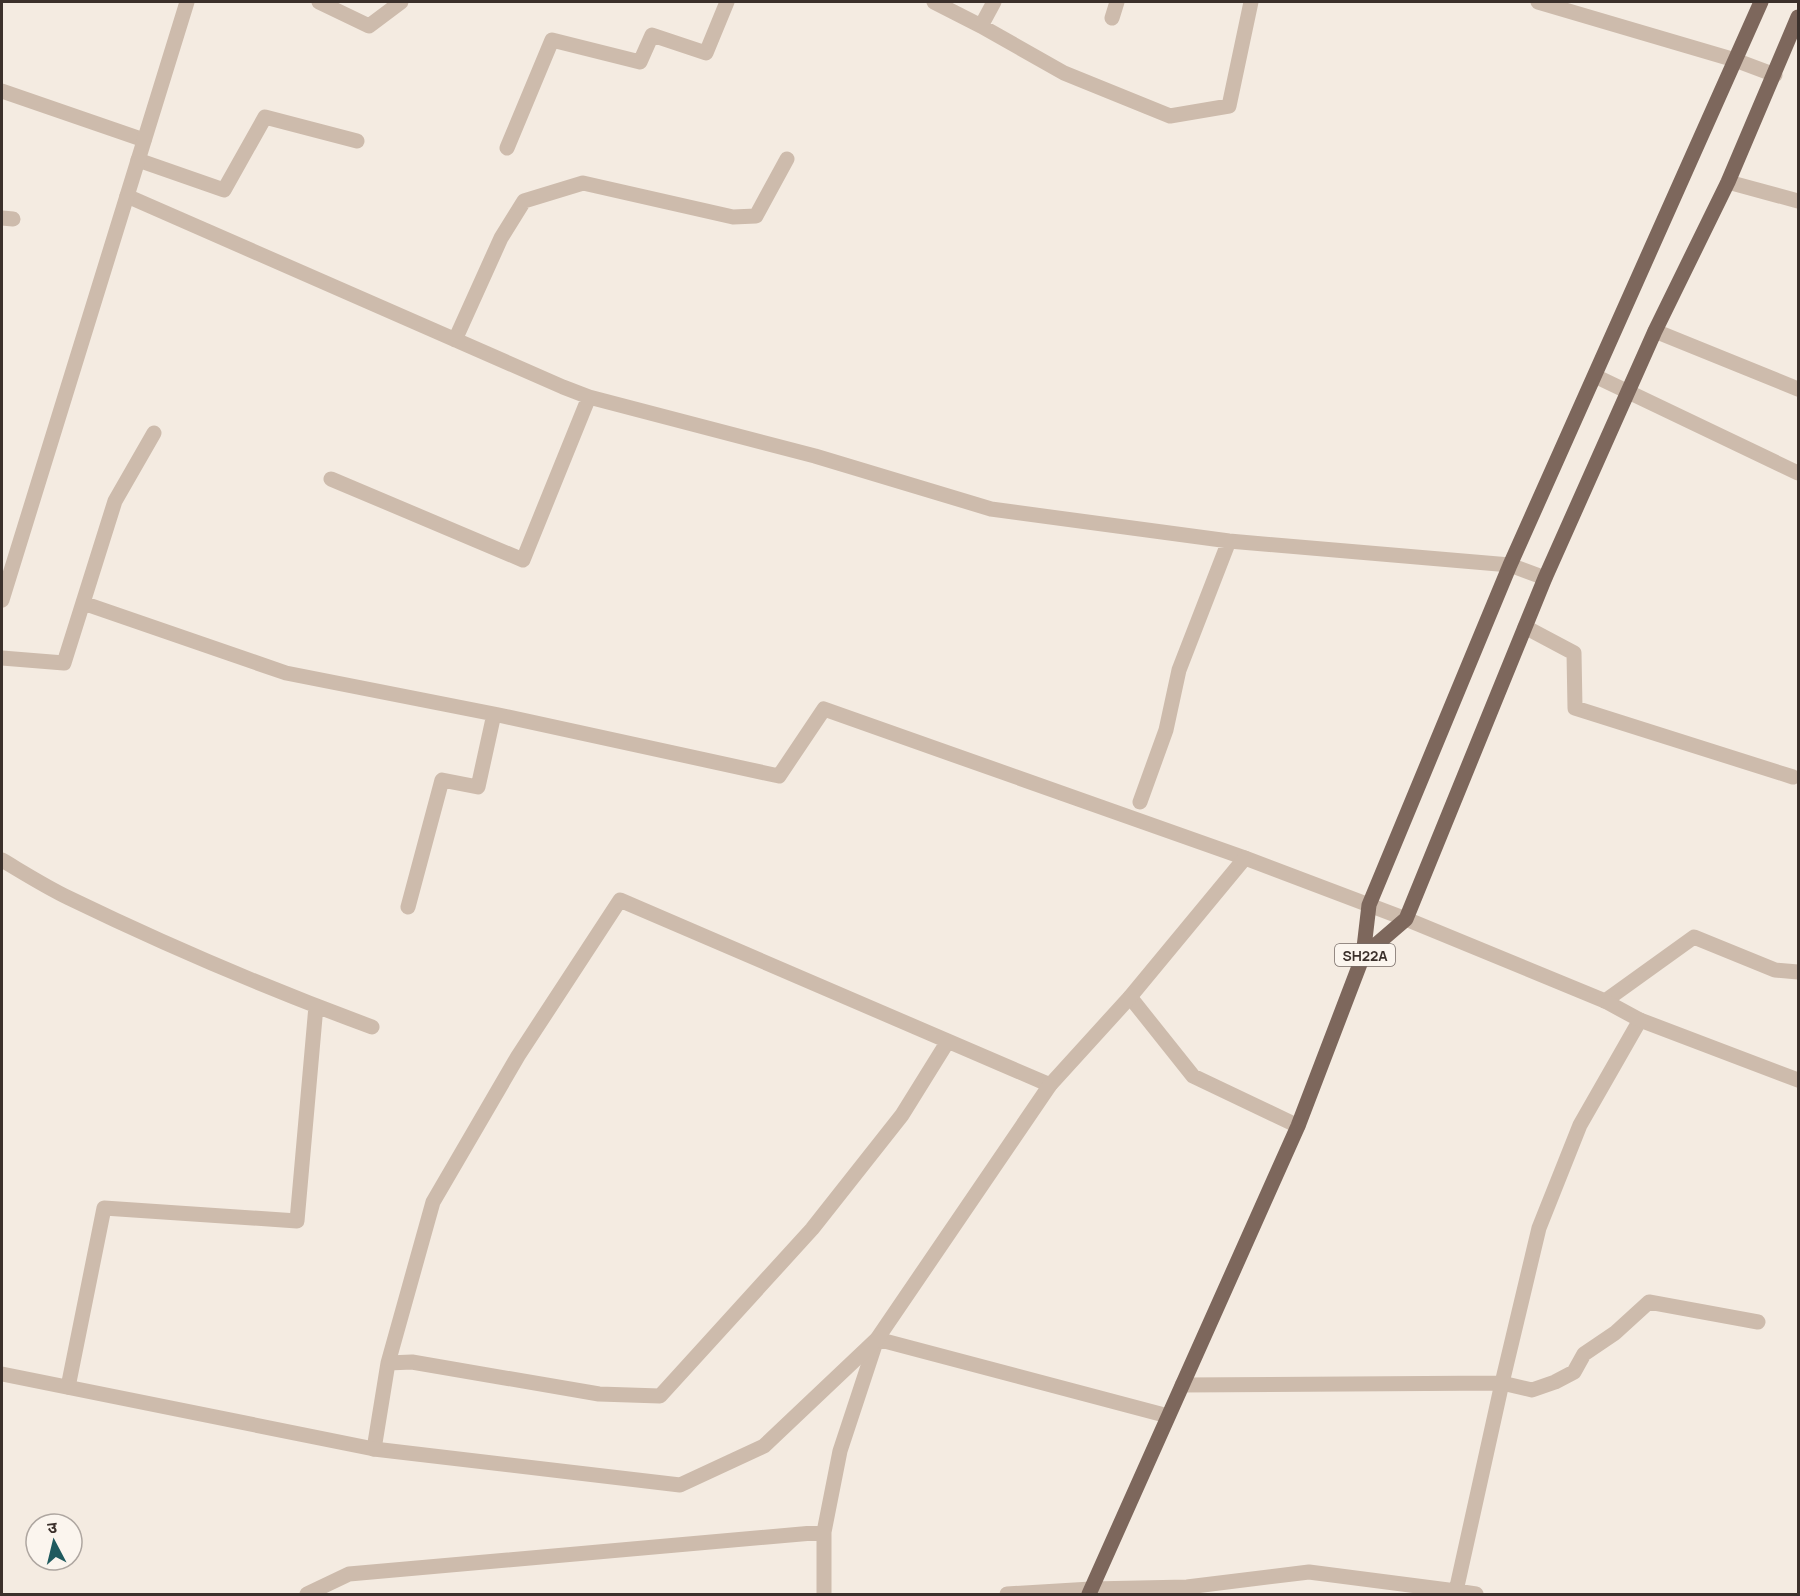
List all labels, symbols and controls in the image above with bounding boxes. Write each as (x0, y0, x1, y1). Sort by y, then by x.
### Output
road number: SH22A (1335, 944, 1395, 966)
north arrow (24, 1512, 84, 1572)
text: उ (46, 1516, 59, 1539)

